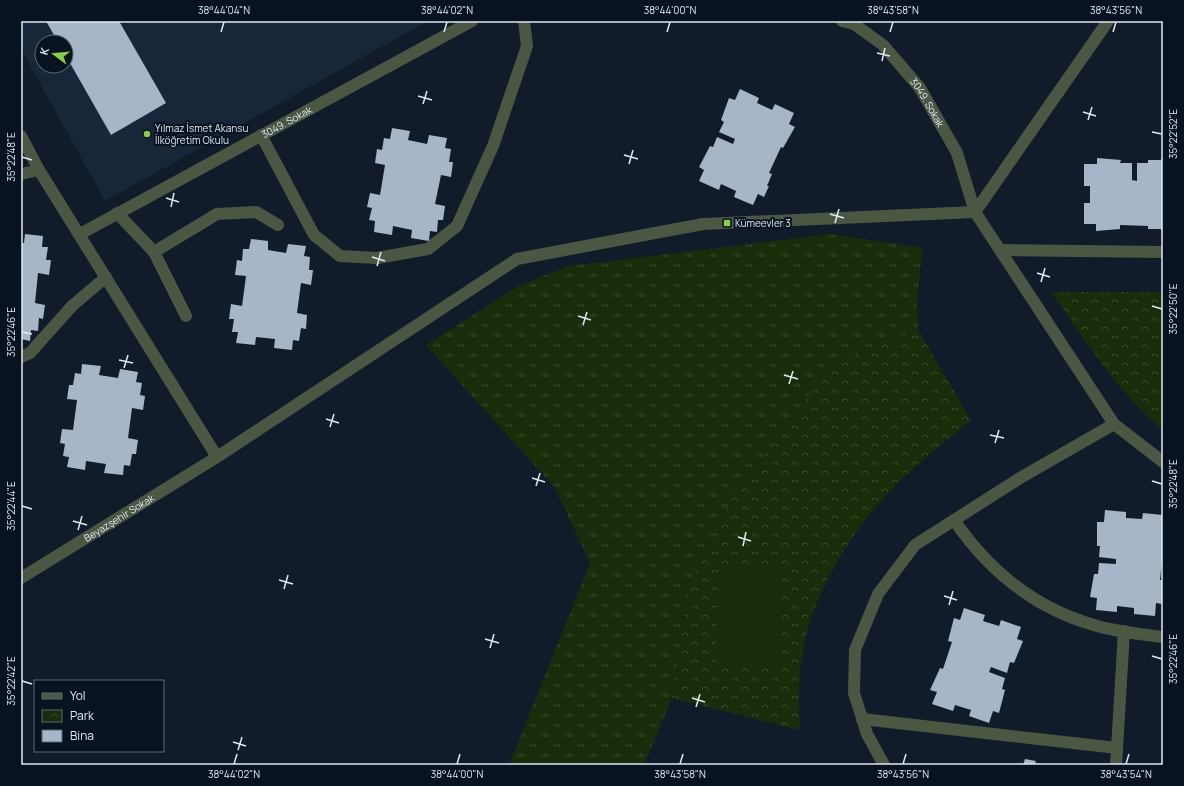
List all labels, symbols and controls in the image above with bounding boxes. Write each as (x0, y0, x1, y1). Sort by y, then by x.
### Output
text: 38°44'04"N (198, 3, 250, 17)
text: 38°44'02"N (421, 3, 473, 17)
text: 38°44'00"N (644, 3, 696, 17)
text: 38°43'58"N (867, 3, 919, 17)
text: 38°43'56"N (1090, 3, 1142, 17)
north arrow (34, 34, 74, 74)
text: K (36, 45, 52, 57)
street label: 3049. Sokak (907, 75, 948, 131)
street label: 3049. Sokak (259, 102, 315, 141)
text: 35°22'52"E (1166, 109, 1180, 159)
place label: Yılmaz İsmet Akansu İlköğretim Okulu (155, 121, 248, 147)
marker: Yılmaz İsmet Akansu İlköğretim Okulu (142, 129, 152, 139)
text: 35°22'48"E (4, 132, 18, 182)
place label: Kümeevler 3 (735, 216, 791, 230)
marker: Kümeevler 3 (722, 218, 732, 228)
text: 35°22'50"E (1166, 283, 1180, 334)
text: 35°22'46"E (4, 307, 18, 357)
text: 35°22'48"E (1166, 459, 1180, 509)
text: 35°22'44"E (4, 481, 18, 531)
street label: Beyazşehir Sokak (81, 490, 158, 545)
text: 35°22'46"E (1166, 634, 1180, 684)
text: 35°22'42"E (4, 656, 18, 706)
legend (34, 680, 164, 752)
text: Yol (70, 687, 86, 704)
text: Park (70, 707, 95, 724)
text: Bina (70, 727, 94, 744)
text: 38°44'02"N (208, 767, 260, 781)
text: 38°44'00"N (431, 767, 483, 781)
text: 38°43'58"N (654, 767, 706, 781)
text: 38°43'56"N (877, 767, 929, 781)
text: 38°43'54"N (1100, 767, 1152, 781)

